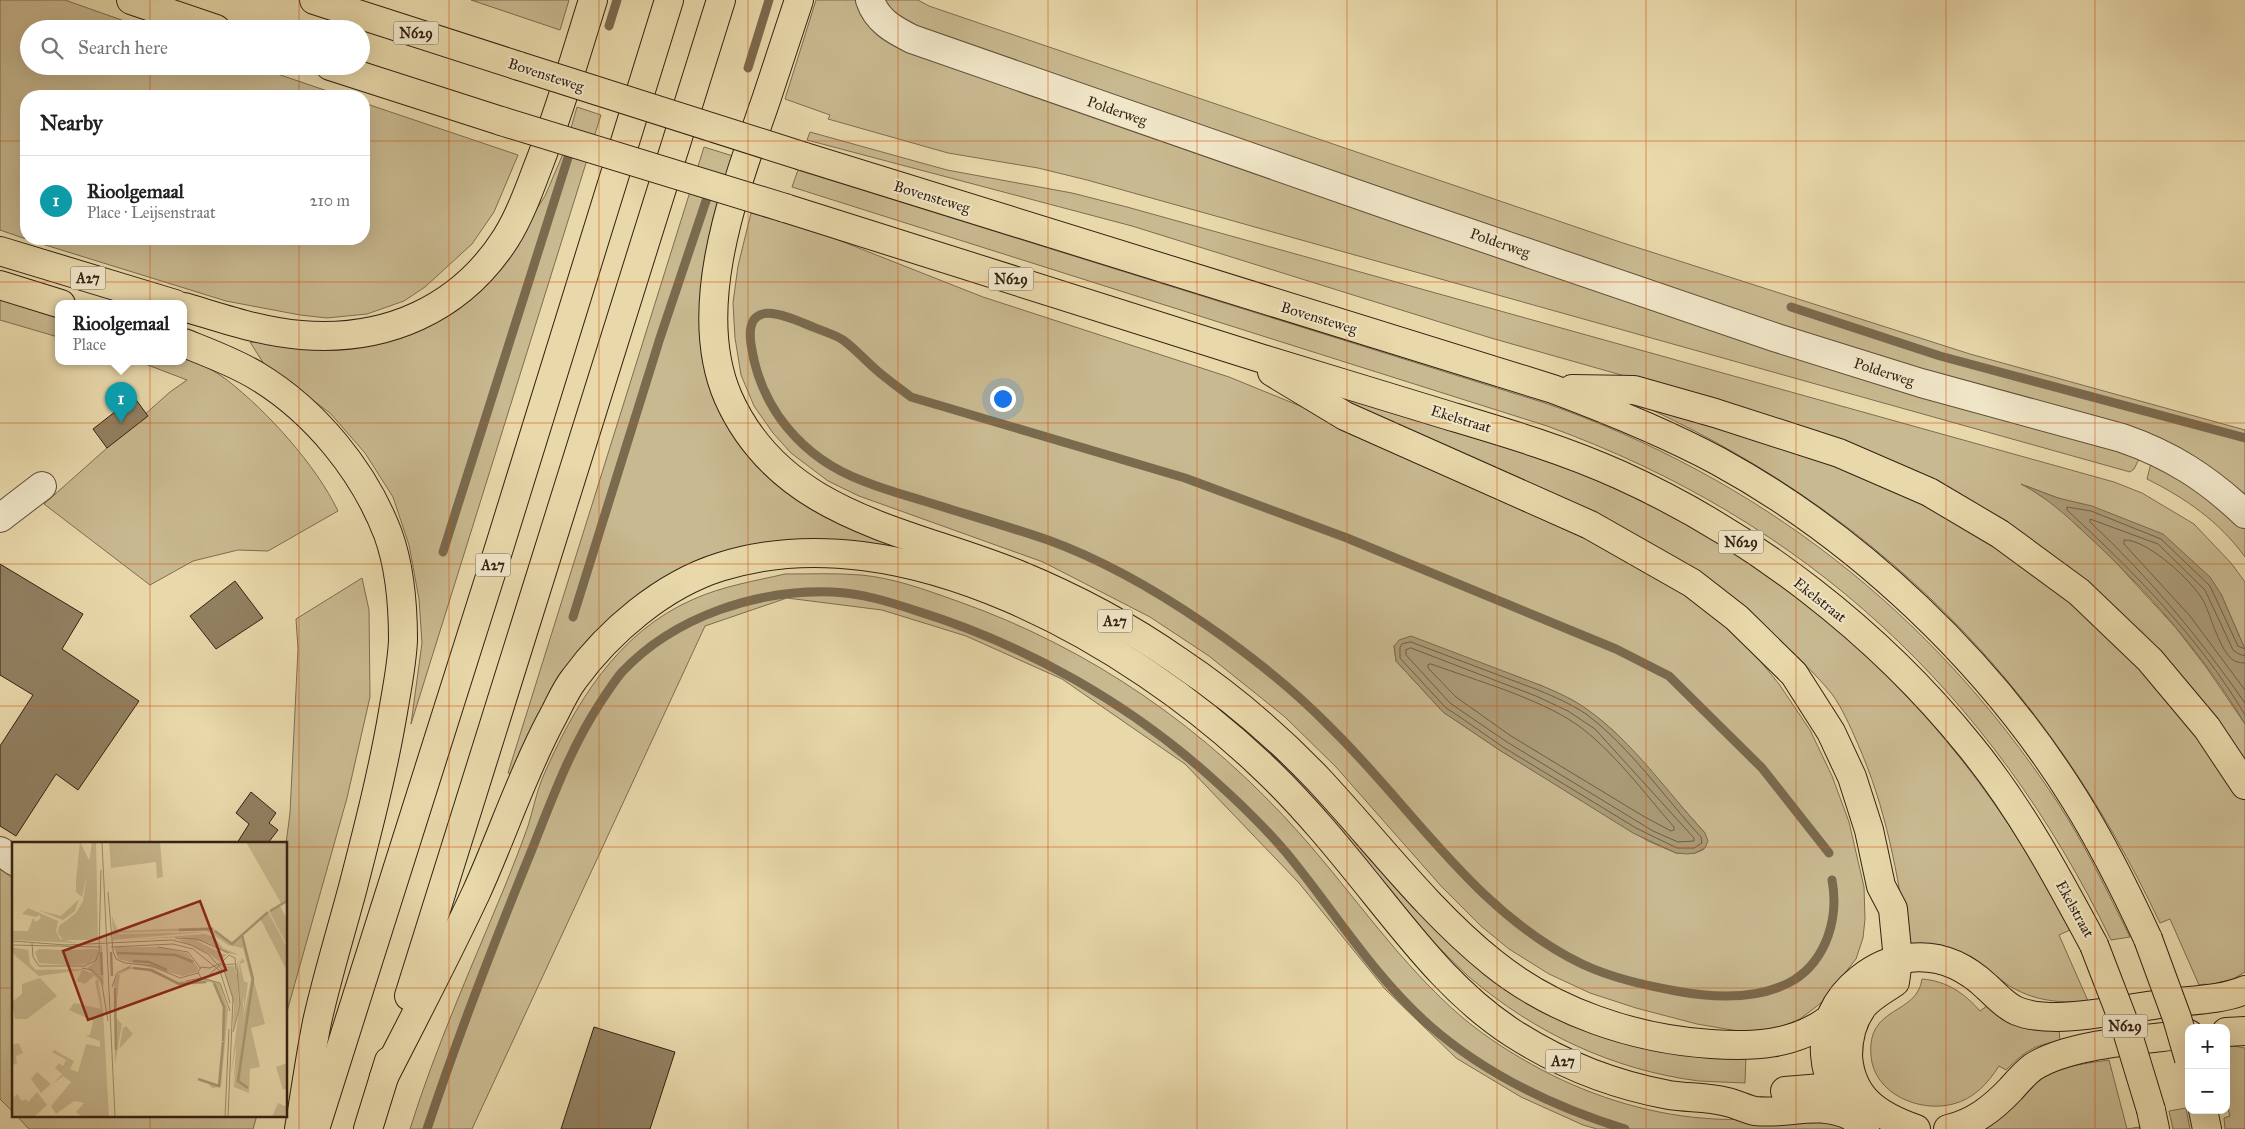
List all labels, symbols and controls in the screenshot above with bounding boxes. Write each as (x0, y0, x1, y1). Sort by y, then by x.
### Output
search box (20, 20, 370, 75)
road number: N629 (394, 22, 438, 44)
icon: search (38, 34, 66, 62)
text: Search here (78, 36, 168, 59)
street label: Bovensteweg (506, 54, 587, 96)
street label: Polderweg (1085, 92, 1150, 130)
text: Nearby (40, 110, 103, 136)
street label: Bovensteweg (892, 177, 973, 217)
text: Rioolgemaal (87, 180, 184, 203)
text: 1 (53, 191, 59, 210)
text: 210 m (310, 191, 350, 210)
text: Place · Leijsenstraat (87, 203, 216, 222)
street label: Polderweg (1468, 224, 1533, 262)
road number: A27 (70, 266, 106, 290)
road number: N629 (988, 268, 1034, 290)
street label: Bovensteweg (1279, 298, 1360, 338)
popup (55, 300, 187, 365)
text: Rioolgemaal (73, 312, 169, 335)
text: Place (73, 335, 106, 354)
street label: Polderweg (1852, 354, 1917, 390)
pin: 1 (105, 382, 137, 423)
your location (990, 386, 1016, 412)
street label: Ekelstraat (1429, 401, 1494, 437)
road number: N629 (1718, 530, 1764, 554)
road number: A27 (476, 554, 510, 576)
street label: Ekelstraat (1790, 574, 1851, 627)
road number: A27 (1098, 610, 1132, 632)
inset map (12, 842, 288, 1116)
street label: Ekelstraat (2052, 877, 2098, 941)
road number: N629 (2102, 1014, 2148, 1038)
map controls (2185, 1024, 2230, 1114)
button: + (2185, 1024, 2230, 1069)
road number: A27 (1546, 1050, 1580, 1072)
button: − (2185, 1069, 2230, 1114)

